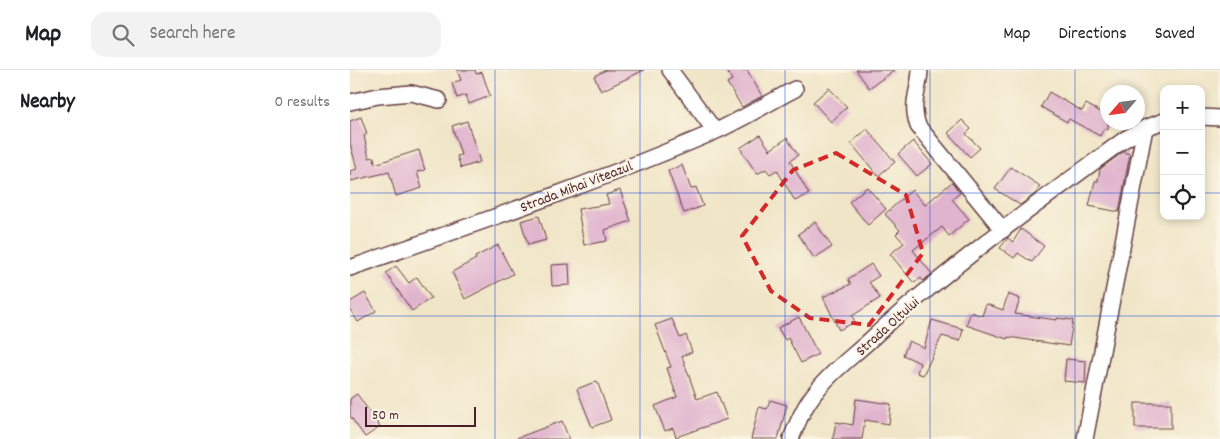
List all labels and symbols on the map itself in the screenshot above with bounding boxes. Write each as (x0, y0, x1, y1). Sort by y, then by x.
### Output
north arrow (1100, 85, 1145, 130)
street label: Strada Mihai Viteazul (517, 156, 636, 219)
street label: Strada Oltului (852, 293, 925, 362)
scale bar (365, 404, 476, 427)

